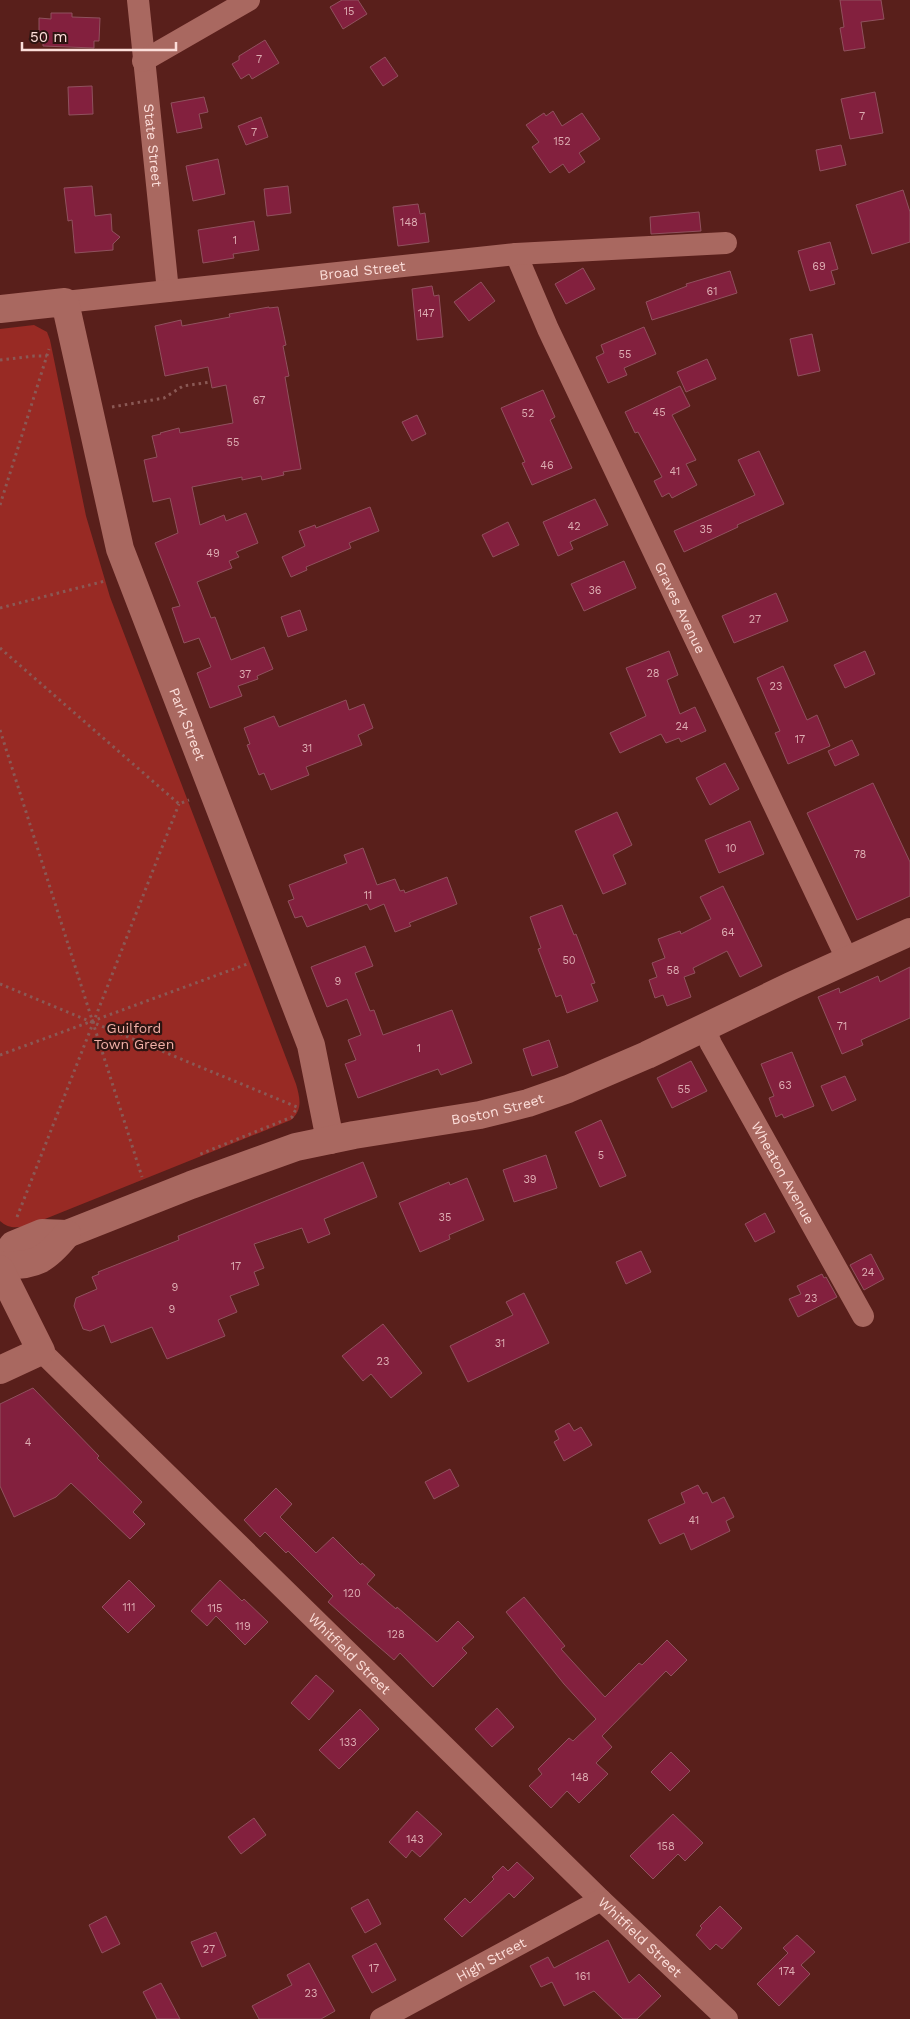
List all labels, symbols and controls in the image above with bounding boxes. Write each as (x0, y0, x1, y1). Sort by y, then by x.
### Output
house number: 15 (344, 5, 354, 18)
scale bar (22, 20, 176, 52)
text: 50 m (30, 28, 67, 46)
house number: 7 (256, 53, 262, 66)
street label: State Street (141, 103, 165, 188)
house number: 7 (859, 110, 865, 123)
house number: 7 (251, 126, 257, 139)
house number: 152 (553, 135, 571, 148)
house number: 148 (400, 216, 418, 229)
house number: 1 (233, 234, 237, 247)
street label: Broad Street (318, 258, 406, 283)
house number: 69 (812, 260, 826, 273)
house number: 61 (707, 285, 717, 298)
house number: 147 (418, 307, 434, 320)
house number: 55 (619, 348, 631, 361)
house number: 67 (253, 394, 265, 407)
house number: 45 (652, 406, 666, 419)
house number: 52 (522, 407, 534, 420)
house number: 55 (227, 436, 239, 449)
house number: 46 (540, 459, 554, 472)
house number: 41 (670, 465, 680, 478)
house number: 42 (567, 520, 581, 533)
house number: 35 (700, 523, 712, 536)
house number: 49 (206, 547, 220, 560)
street label: Graves Avenue (652, 559, 709, 656)
house number: 36 (588, 584, 602, 597)
house number: 27 (749, 613, 761, 626)
house number: 28 (646, 667, 660, 680)
house number: 37 (239, 668, 251, 681)
house number: 23 (770, 680, 782, 693)
street label: Park Street (166, 685, 209, 763)
house number: 24 (676, 720, 689, 733)
house number: 17 (795, 733, 805, 746)
house number: 31 (302, 742, 312, 755)
house number: 10 (725, 842, 737, 855)
house number: 78 (854, 848, 867, 861)
house number: 11 (364, 889, 372, 902)
house number: 64 (721, 926, 735, 939)
house number: 50 (562, 954, 576, 967)
house number: 58 (666, 964, 680, 977)
house number: 9 (335, 975, 342, 988)
park label: Guilford Town Green (94, 1020, 174, 1052)
house number: 71 (837, 1020, 847, 1033)
house number: 1 (417, 1042, 421, 1055)
house number: 63 (778, 1079, 792, 1092)
house number: 55 (678, 1083, 690, 1096)
street label: Boston Street (450, 1090, 546, 1127)
street label: Wheaton Avenue (748, 1119, 818, 1227)
house number: 5 (598, 1149, 604, 1162)
house number: 39 (523, 1173, 537, 1186)
house number: 35 (439, 1211, 451, 1224)
house number: 17 (231, 1260, 241, 1273)
house number: 24 (862, 1266, 875, 1279)
house number: 9 (172, 1281, 179, 1294)
house number: 23 (805, 1292, 817, 1305)
house number: 9 (169, 1303, 176, 1316)
house number: 31 (495, 1337, 505, 1350)
house number: 23 (377, 1355, 389, 1368)
house number: 4 (25, 1436, 32, 1449)
house number: 41 (689, 1514, 699, 1527)
house number: 120 (343, 1587, 361, 1600)
house number: 111 (123, 1601, 135, 1614)
house number: 115 (208, 1602, 222, 1615)
street label: Whitfield Street (305, 1610, 394, 1697)
house number: 119 (235, 1620, 251, 1633)
house number: 128 (387, 1628, 405, 1641)
house number: 133 (339, 1736, 357, 1749)
house number: 148 (571, 1771, 589, 1784)
house number: 143 (406, 1833, 424, 1846)
house number: 158 (657, 1840, 675, 1853)
street label: Whitfield Street (595, 1894, 685, 1980)
street label: High Street (453, 1934, 529, 1985)
house number: 27 (203, 1943, 215, 1956)
house number: 17 (369, 1962, 379, 1975)
house number: 174 (779, 1965, 795, 1978)
house number: 161 (575, 1970, 591, 1983)
house number: 23 (305, 1987, 317, 2000)

